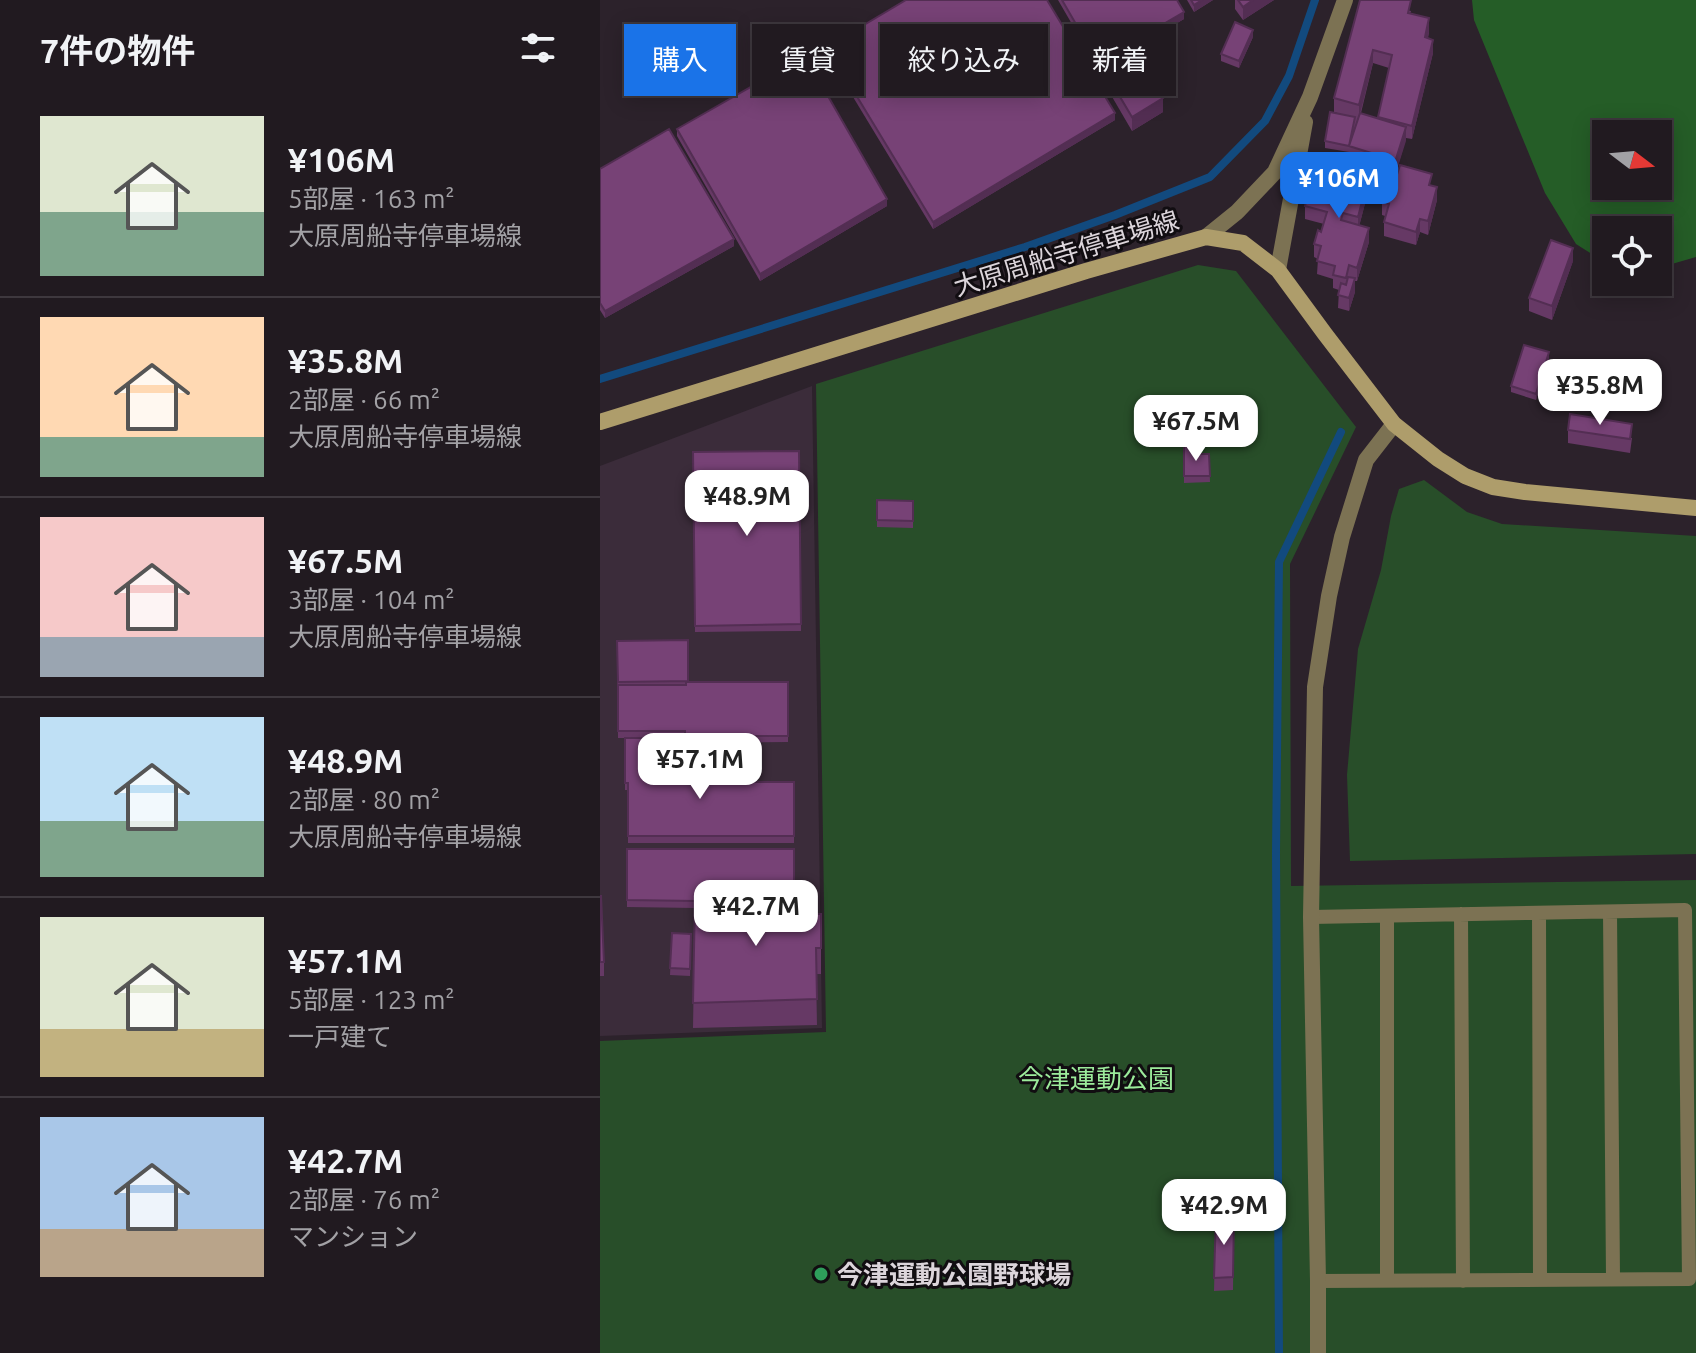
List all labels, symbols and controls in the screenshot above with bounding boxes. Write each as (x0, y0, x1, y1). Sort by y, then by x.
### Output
chip: 購入 (624, 24, 736, 96)
chip: 賃貸 (752, 24, 864, 96)
chip: 絞り込み (880, 24, 1048, 96)
chip: 新着 (1064, 24, 1176, 96)
icon: filters (516, 26, 560, 70)
text: 7件の物件 (40, 31, 195, 69)
north arrow (1592, 120, 1672, 200)
map controls (1592, 120, 1672, 296)
text: ¥106M (288, 140, 395, 178)
icon: home (104, 148, 200, 244)
pin: ¥106M (1283, 152, 1395, 220)
text: ¥106M (1298, 163, 1380, 192)
text: 5部屋 · 163 m² (288, 184, 455, 213)
street label: 大原周船寺停車場線 (950, 205, 1182, 301)
button: locate (1592, 216, 1672, 296)
text: 大原周船寺停車場線 (288, 221, 522, 250)
text: ¥35.8M (288, 341, 403, 379)
icon: home (104, 349, 200, 445)
pin: ¥35.8M (1535, 359, 1665, 427)
text: ¥35.8M (1556, 370, 1644, 399)
text: 2部屋 · 66 m² (288, 385, 440, 414)
pin: ¥67.5M (1131, 395, 1261, 463)
text: ¥67.5M (1152, 406, 1240, 435)
text: 大原周船寺停車場線 (288, 422, 522, 451)
pin: ¥48.9M (682, 470, 812, 538)
text: ¥48.9M (703, 481, 791, 510)
text: ¥67.5M (288, 541, 403, 579)
icon: home (104, 549, 200, 645)
text: 3部屋 · 104 m² (288, 585, 455, 614)
text: 大原周船寺停車場線 (288, 622, 522, 651)
pin: ¥57.1M (635, 733, 765, 801)
text: ¥48.9M (288, 741, 403, 779)
text: ¥57.1M (656, 744, 744, 773)
icon: home (104, 749, 200, 845)
text: 2部屋 · 80 m² (288, 785, 440, 814)
text: 大原周船寺停車場線 (288, 822, 522, 851)
pin: ¥42.7M (691, 880, 821, 948)
text: ¥42.7M (712, 891, 800, 920)
text: ¥57.1M (288, 941, 403, 979)
icon: home (104, 949, 200, 1045)
text: 5部屋 · 123 m² (288, 985, 455, 1014)
text: 一戸建て (288, 1022, 392, 1051)
park label: 今津運動公園 (1018, 1064, 1174, 1093)
text: ¥42.7M (288, 1141, 403, 1179)
icon: home (104, 1149, 200, 1245)
pin: ¥42.9M (1159, 1179, 1289, 1247)
text: 2部屋 · 76 m² (288, 1185, 440, 1214)
text: ¥42.9M (1180, 1190, 1268, 1219)
text: マンション (288, 1222, 418, 1251)
place label: 今津運動公園野球場 (837, 1260, 1071, 1289)
marker: 今津運動公園野球場 (812, 1265, 830, 1283)

